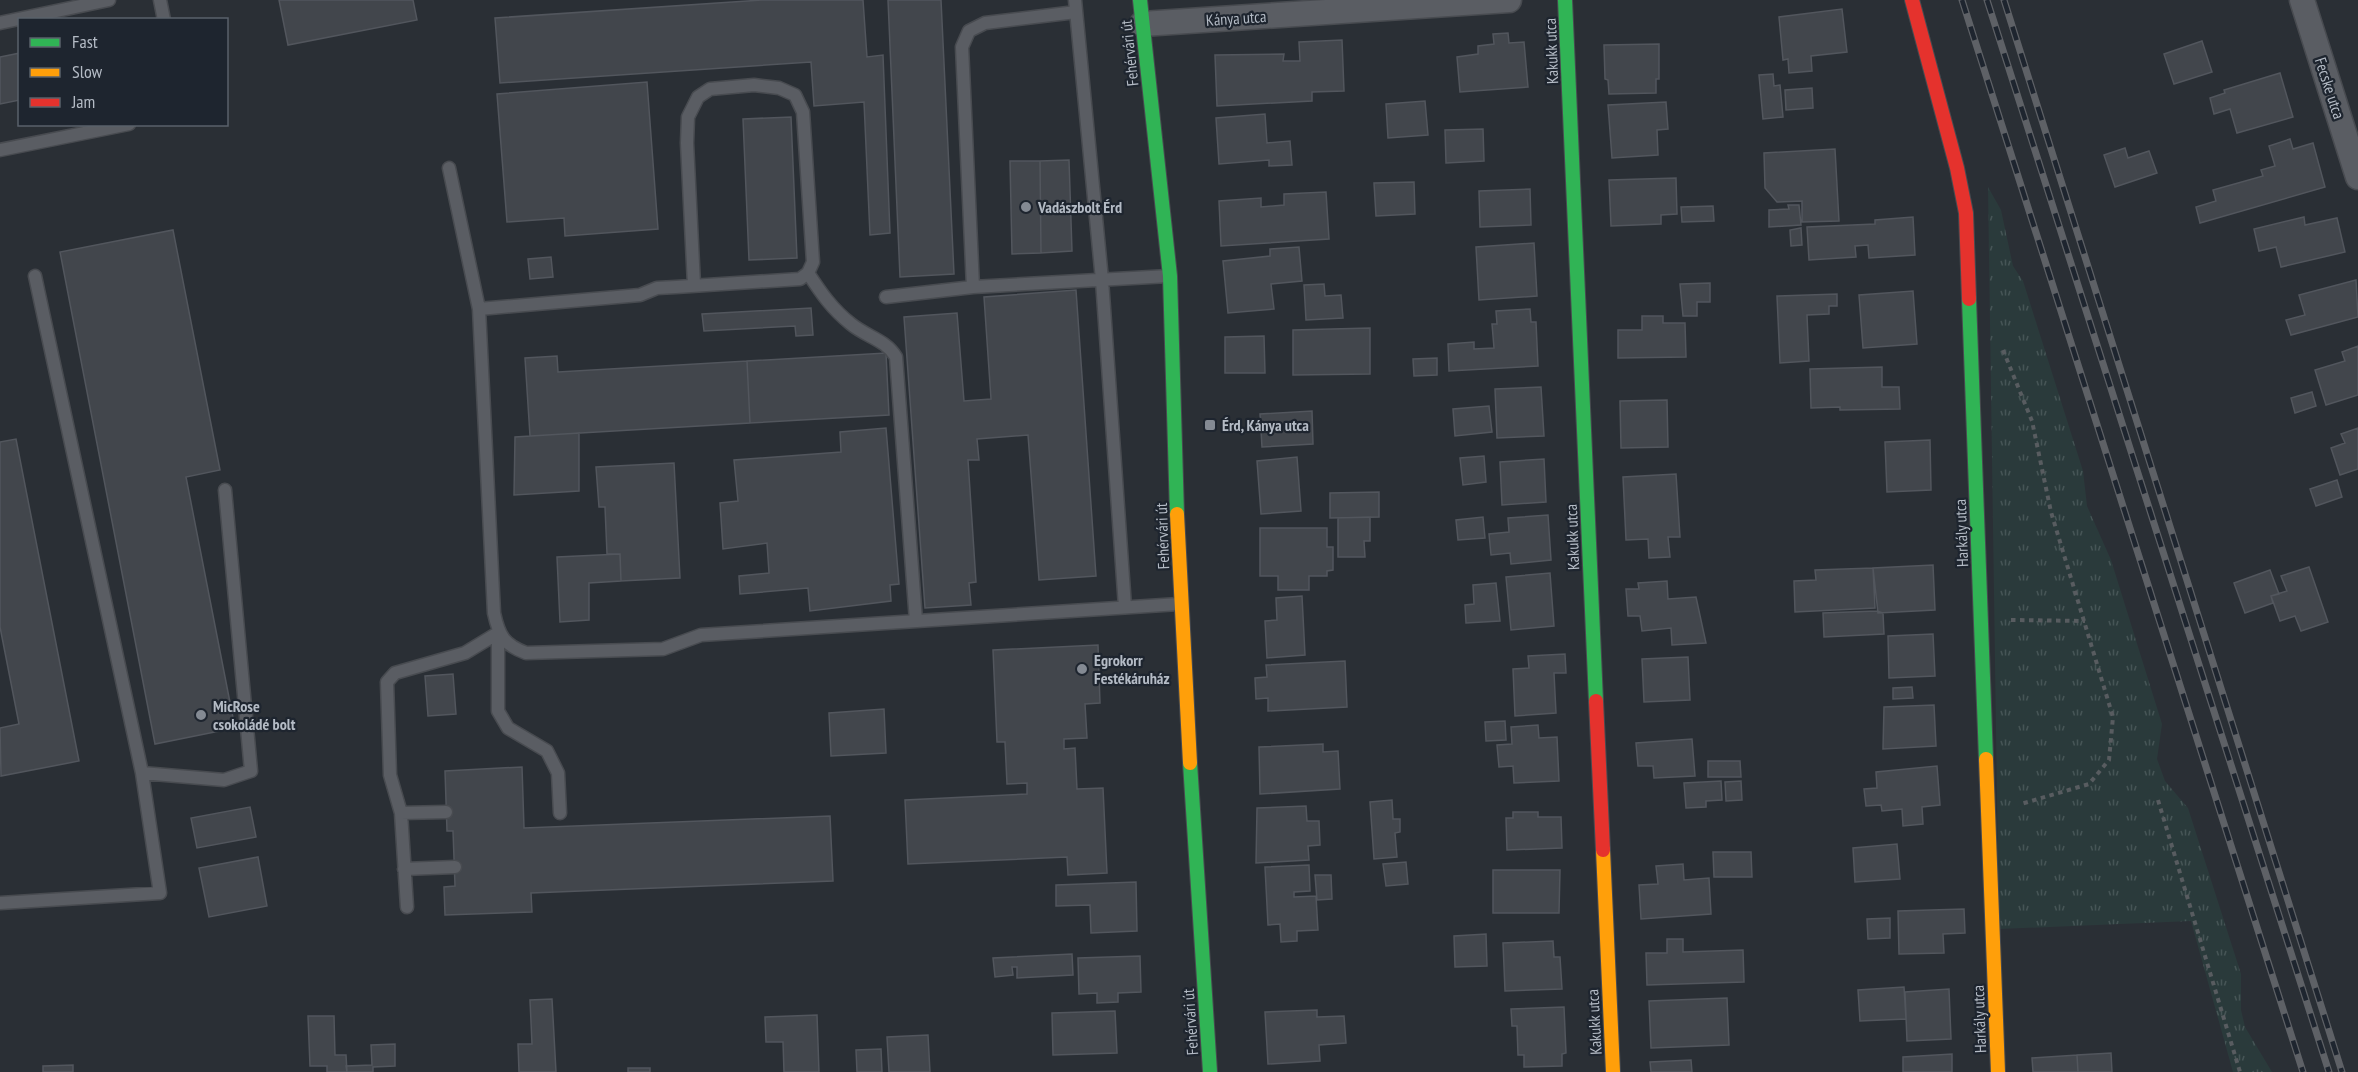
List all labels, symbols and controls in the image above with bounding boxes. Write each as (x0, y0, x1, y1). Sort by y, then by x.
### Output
street label: Kánya utca (1205, 6, 1267, 30)
legend (18, 18, 228, 126)
street label: Fehérvári út (1116, 18, 1142, 87)
street label: Kakukk utca (1540, 18, 1562, 84)
text: Fast (72, 30, 98, 53)
street label: Fecske utca (2311, 55, 2349, 121)
text: Slow (72, 60, 103, 83)
text: Jam (71, 90, 95, 113)
place label: Vadászbolt Érd (1037, 197, 1122, 217)
marker: Vadászbolt Érd (1019, 200, 1033, 214)
place label: Érd, Kánya utca (1222, 415, 1309, 435)
marker: Érd, Kánya utca (1203, 418, 1217, 432)
street label: Harkály utca (1950, 499, 1972, 567)
street label: Fehérvári út (1151, 502, 1173, 570)
street label: Kakukk utca (1561, 504, 1583, 570)
place label: Egrokorr Festékáruház (1094, 650, 1170, 688)
marker: Egrokorr Festékáruház (1075, 662, 1089, 676)
place label: MicRose csokoládé bolt (213, 696, 296, 734)
marker: MicRose csokoládé bolt (194, 708, 208, 722)
street label: Harkály utca (1968, 985, 1990, 1053)
street label: Fehérvári út (1178, 988, 1202, 1056)
street label: Kakukk utca (1582, 989, 1606, 1055)

